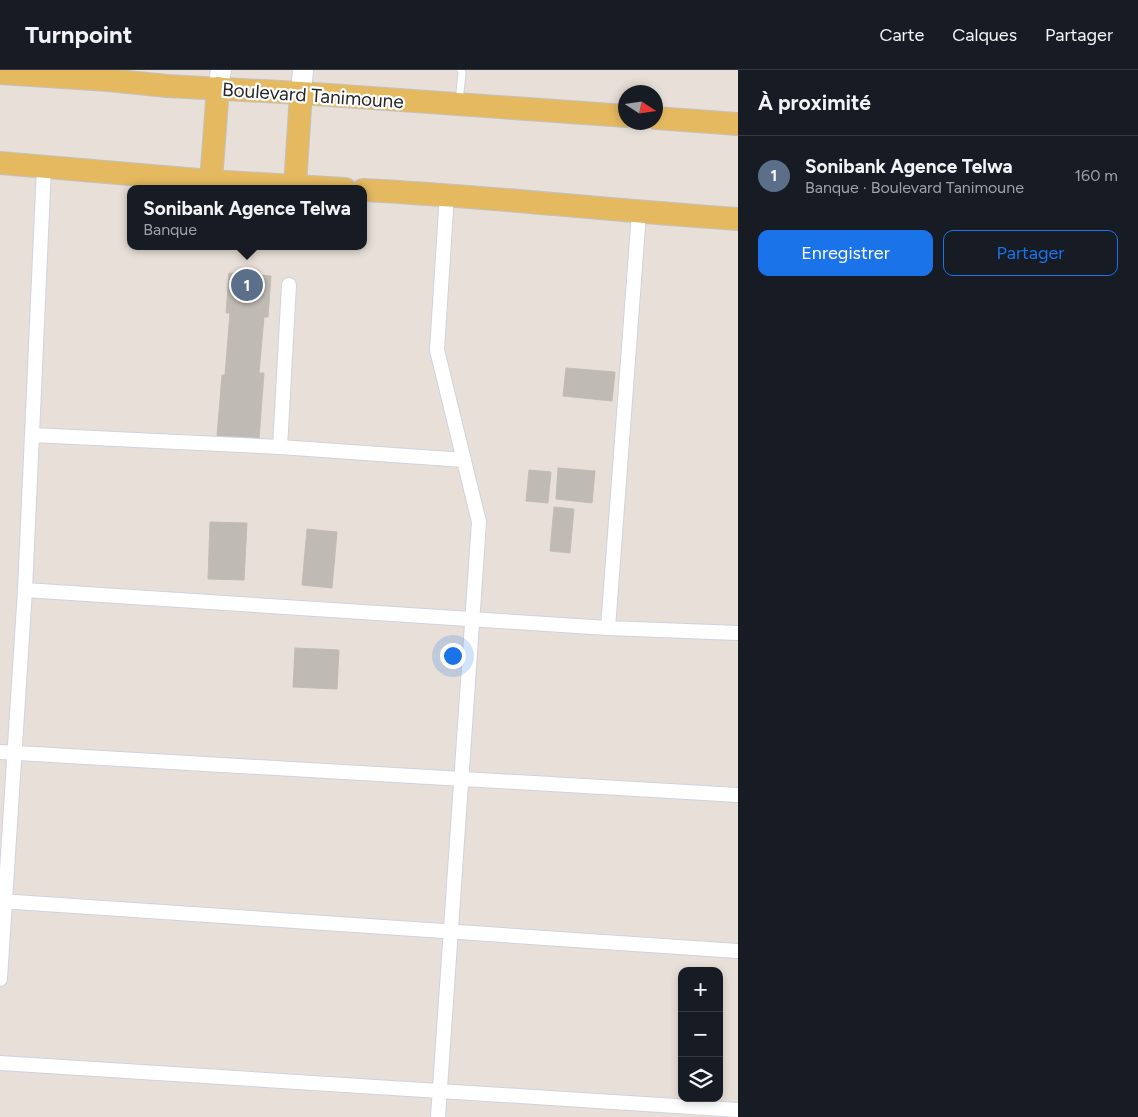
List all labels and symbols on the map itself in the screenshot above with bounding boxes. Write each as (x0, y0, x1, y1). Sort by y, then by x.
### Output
street label: Boulevard Tanimoune (221, 78, 405, 113)
north arrow (618, 85, 663, 130)
pin: 1 (231, 266, 263, 304)
your location (440, 643, 466, 669)

